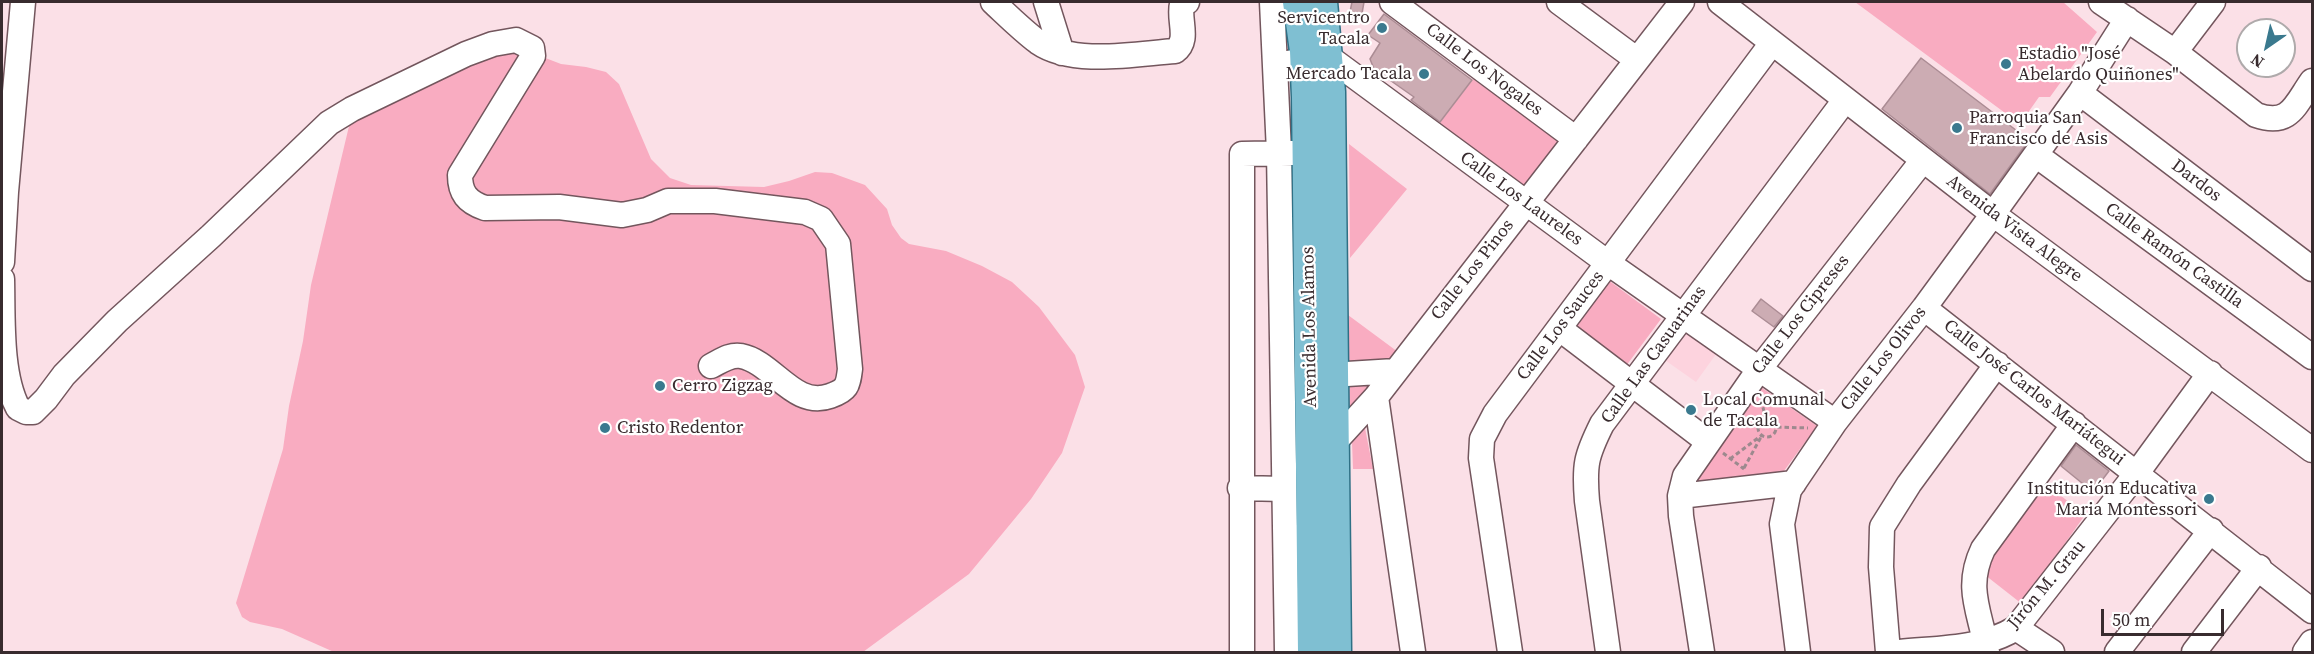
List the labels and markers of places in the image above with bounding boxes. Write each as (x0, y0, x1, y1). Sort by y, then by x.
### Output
place label: Servicentro Tacala (1277, 7, 1370, 50)
marker: Servicentro Tacala (1375, 21, 1389, 35)
place label: Estadio "José Abelardo Quiñones" (2018, 43, 2179, 86)
marker: Estadio "José Abelardo Quiñones" (1999, 57, 2013, 71)
place label: Mercado Tacala (1286, 63, 1412, 85)
marker: Mercado Tacala (1417, 67, 1431, 81)
place label: Parroquia San Francisco de Asis (1969, 107, 2108, 150)
marker: Parroquia San Francisco de Asis (1950, 121, 1964, 135)
place label: Cerro Zigzag (672, 375, 773, 397)
marker: Cerro Zigzag (653, 379, 667, 393)
place label: Local Comunal de Tacala (1703, 389, 1824, 432)
marker: Local Comunal de Tacala (1684, 403, 1698, 417)
place label: Cristo Redentor (617, 417, 743, 439)
marker: Cristo Redentor (598, 421, 612, 435)
place label: Institución Educativa Maria Montessori (2027, 478, 2197, 520)
marker: Institución Educativa Maria Montessori (2202, 492, 2216, 506)

